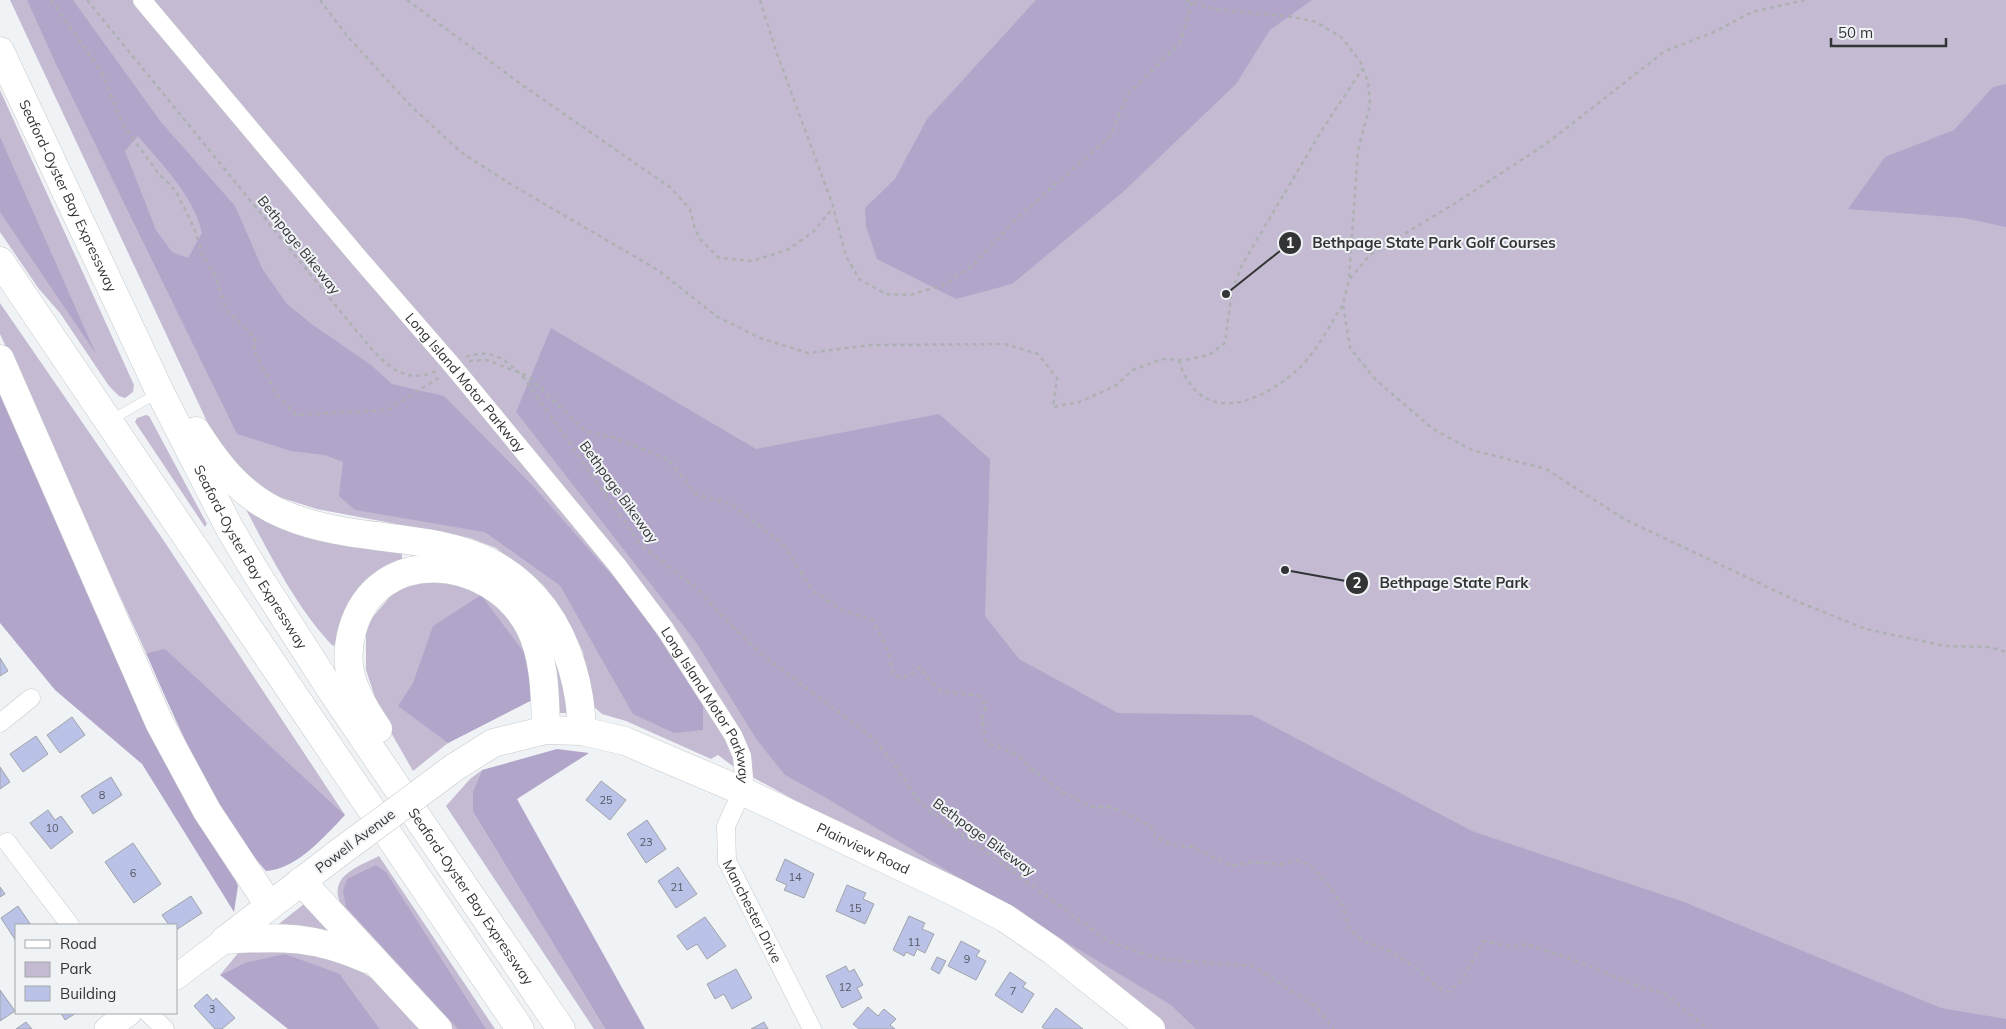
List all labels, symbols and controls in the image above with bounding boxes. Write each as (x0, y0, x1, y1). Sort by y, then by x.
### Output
scale bar (1831, 15, 1946, 47)
text: 50 m (1838, 23, 1873, 42)
street label: Seaford-Oyster Bay Expressway (15, 97, 121, 295)
street label: Bethpage Bikeway (254, 192, 345, 298)
callout: Bethpage State Park Golf Courses (1277, 228, 1566, 258)
text: 1 (1285, 233, 1295, 252)
text: Bethpage State Park Golf Courses (1312, 233, 1556, 252)
street label: Long Island Motor Parkway (402, 309, 530, 457)
street label: Bethpage Bikeway (576, 437, 662, 547)
street label: Seaford-Oyster Bay Expressway (190, 462, 312, 653)
callout: Bethpage State Park (1345, 568, 1539, 598)
text: 2 (1352, 573, 1362, 592)
text: Bethpage State Park (1379, 573, 1529, 592)
street label: Long Island Motor Parkway (657, 624, 753, 785)
house number: 8 (99, 788, 106, 802)
house number: 25 (599, 793, 613, 807)
street label: Bethpage Bikeway (929, 794, 1039, 880)
street label: Seaford-Oyster Bay Expressway (405, 804, 538, 989)
street label: Powell Avenue (311, 805, 399, 877)
street label: Plainview Road (814, 819, 913, 878)
house number: 10 (45, 821, 59, 835)
house number: 23 (639, 835, 653, 849)
street label: Manchester Drive (719, 857, 786, 966)
house number: 6 (130, 866, 137, 880)
house number: 14 (788, 870, 802, 884)
house number: 21 (670, 880, 684, 894)
house number: 15 (848, 901, 862, 915)
legend (15, 924, 178, 1014)
text: Road (60, 934, 97, 953)
house number: 11 (907, 935, 921, 949)
house number: 9 (964, 952, 970, 966)
text: Park (60, 959, 92, 978)
house number: 12 (838, 980, 852, 994)
text: Building (60, 984, 116, 1003)
house number: 7 (1010, 984, 1016, 998)
house number: 3 (209, 1002, 215, 1016)

